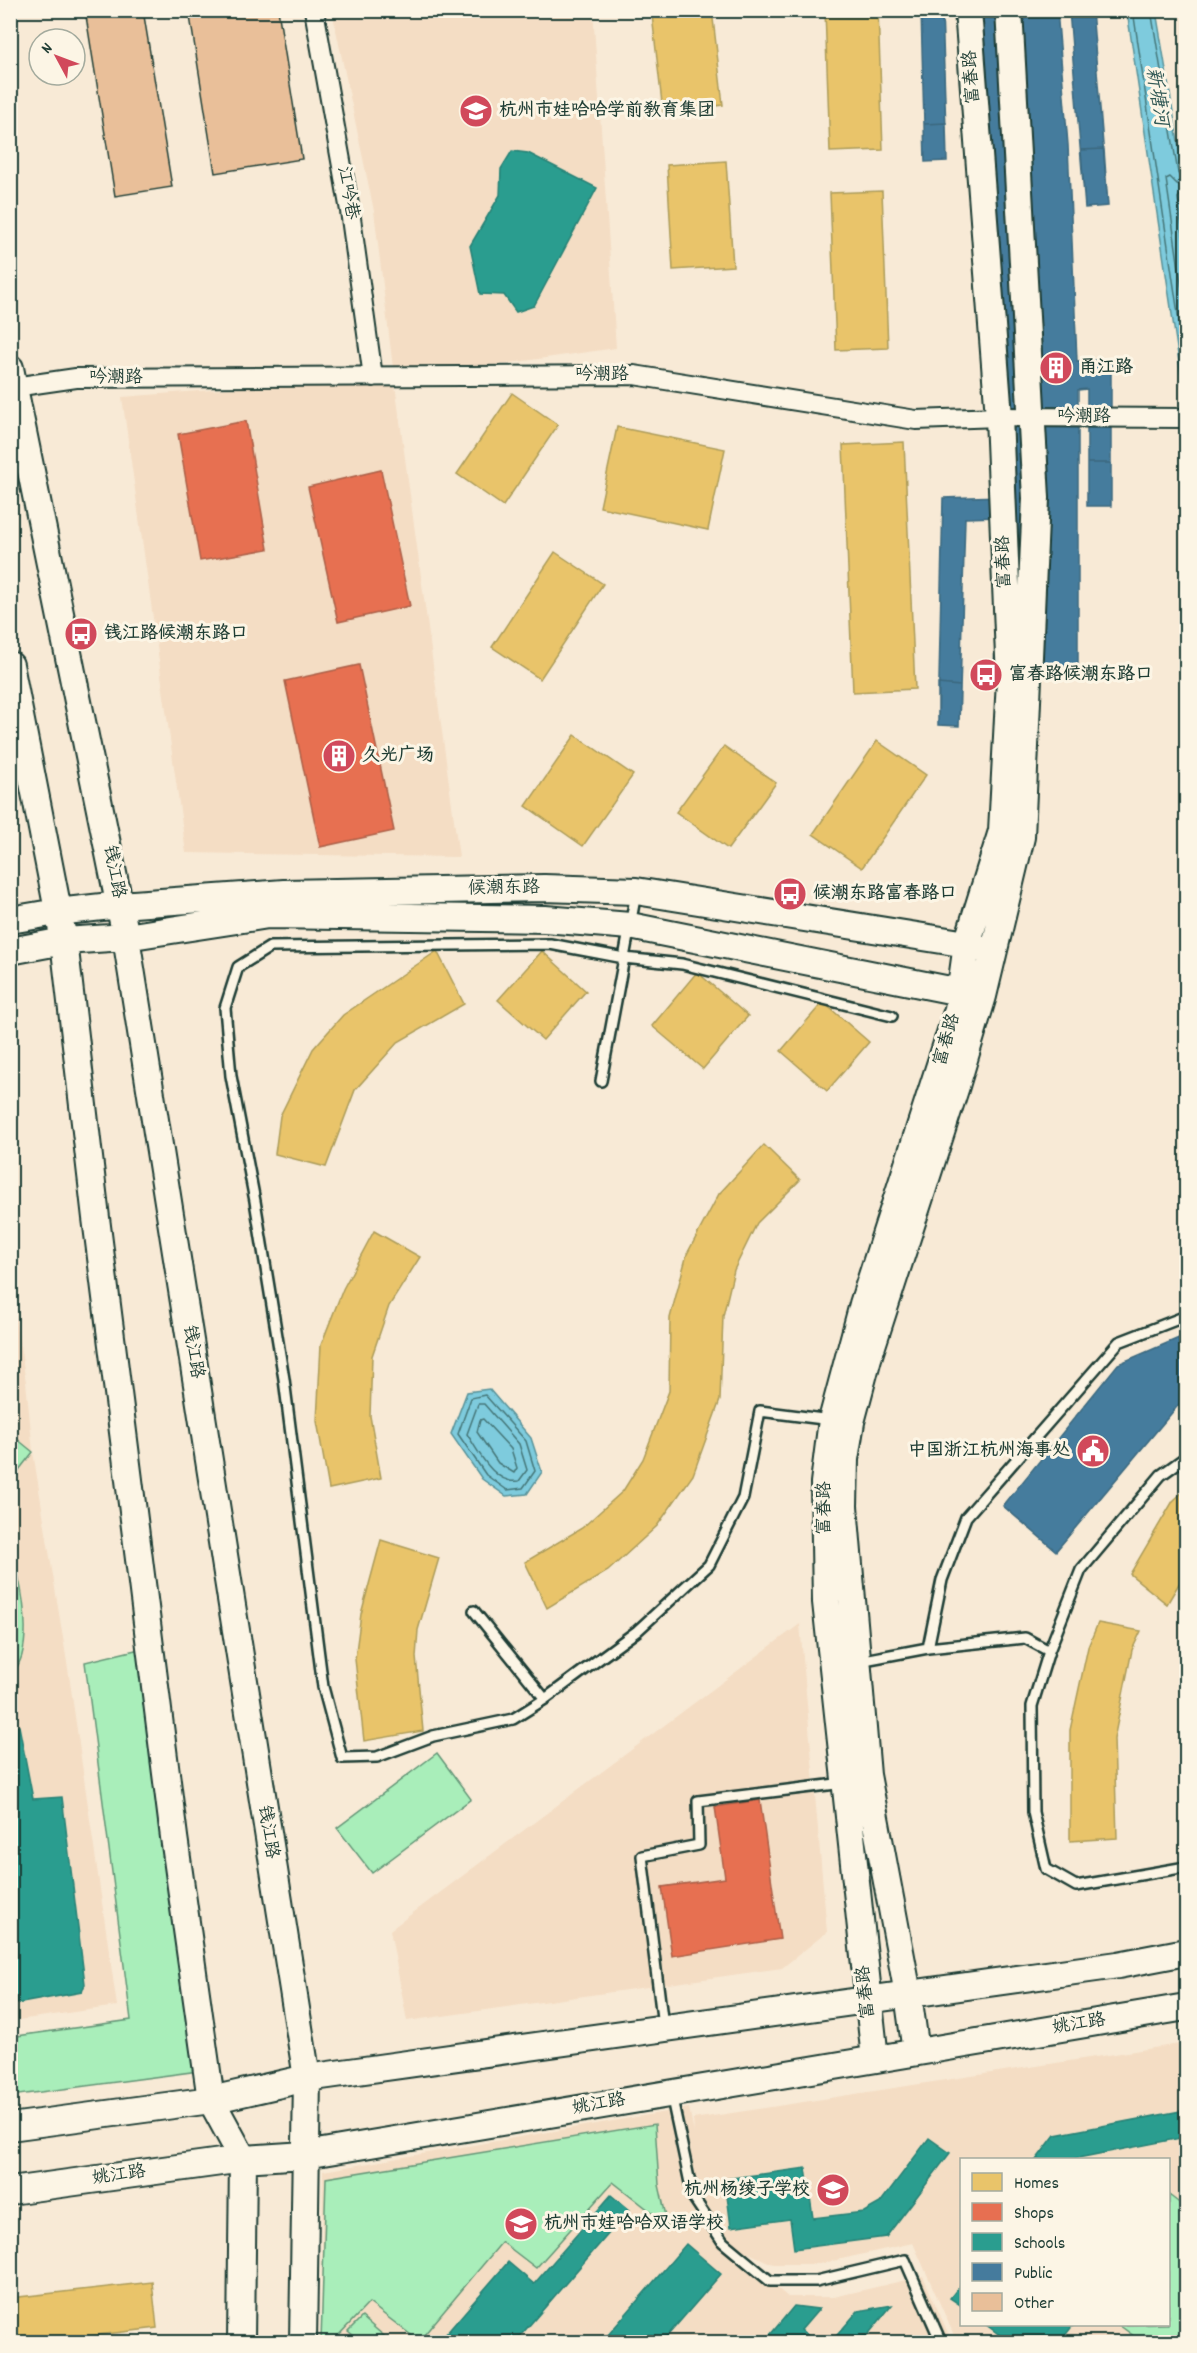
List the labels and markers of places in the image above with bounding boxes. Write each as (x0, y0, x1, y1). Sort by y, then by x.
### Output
school or university icon: 杭州市娃哈哈学前教育集团 (458, 93, 494, 129)
place label: 杭州市娃哈哈学前教育集团 (499, 99, 715, 124)
building icon: 甬江路 (1038, 350, 1074, 386)
place label: 甬江路 (1079, 356, 1133, 381)
bus stop icon: 钱江路候潮东路口 (63, 616, 99, 652)
place label: 钱江路候潮东路口 (104, 622, 248, 647)
bus stop icon: 富春路候潮东路口 (968, 657, 1004, 693)
place label: 富春路候潮东路口 (1009, 663, 1153, 688)
building icon: 久光广场 (321, 738, 357, 774)
place label: 久光广场 (362, 744, 434, 769)
bus stop icon: 候潮东路富春路口 (772, 876, 808, 912)
place label: 候潮东路富春路口 (813, 882, 957, 907)
public building icon: 中国浙江杭州海事处 (1075, 1433, 1111, 1469)
place label: 中国浙江杭州海事处 (908, 1439, 1070, 1464)
school or university icon: 杭州杨绫子学校 (815, 2172, 851, 2208)
place label: 杭州杨绫子学校 (684, 2178, 810, 2203)
school or university icon: 杭州市娃哈哈双语学校 (503, 2206, 539, 2242)
place label: 杭州市娃哈哈双语学校 (544, 2212, 724, 2237)

